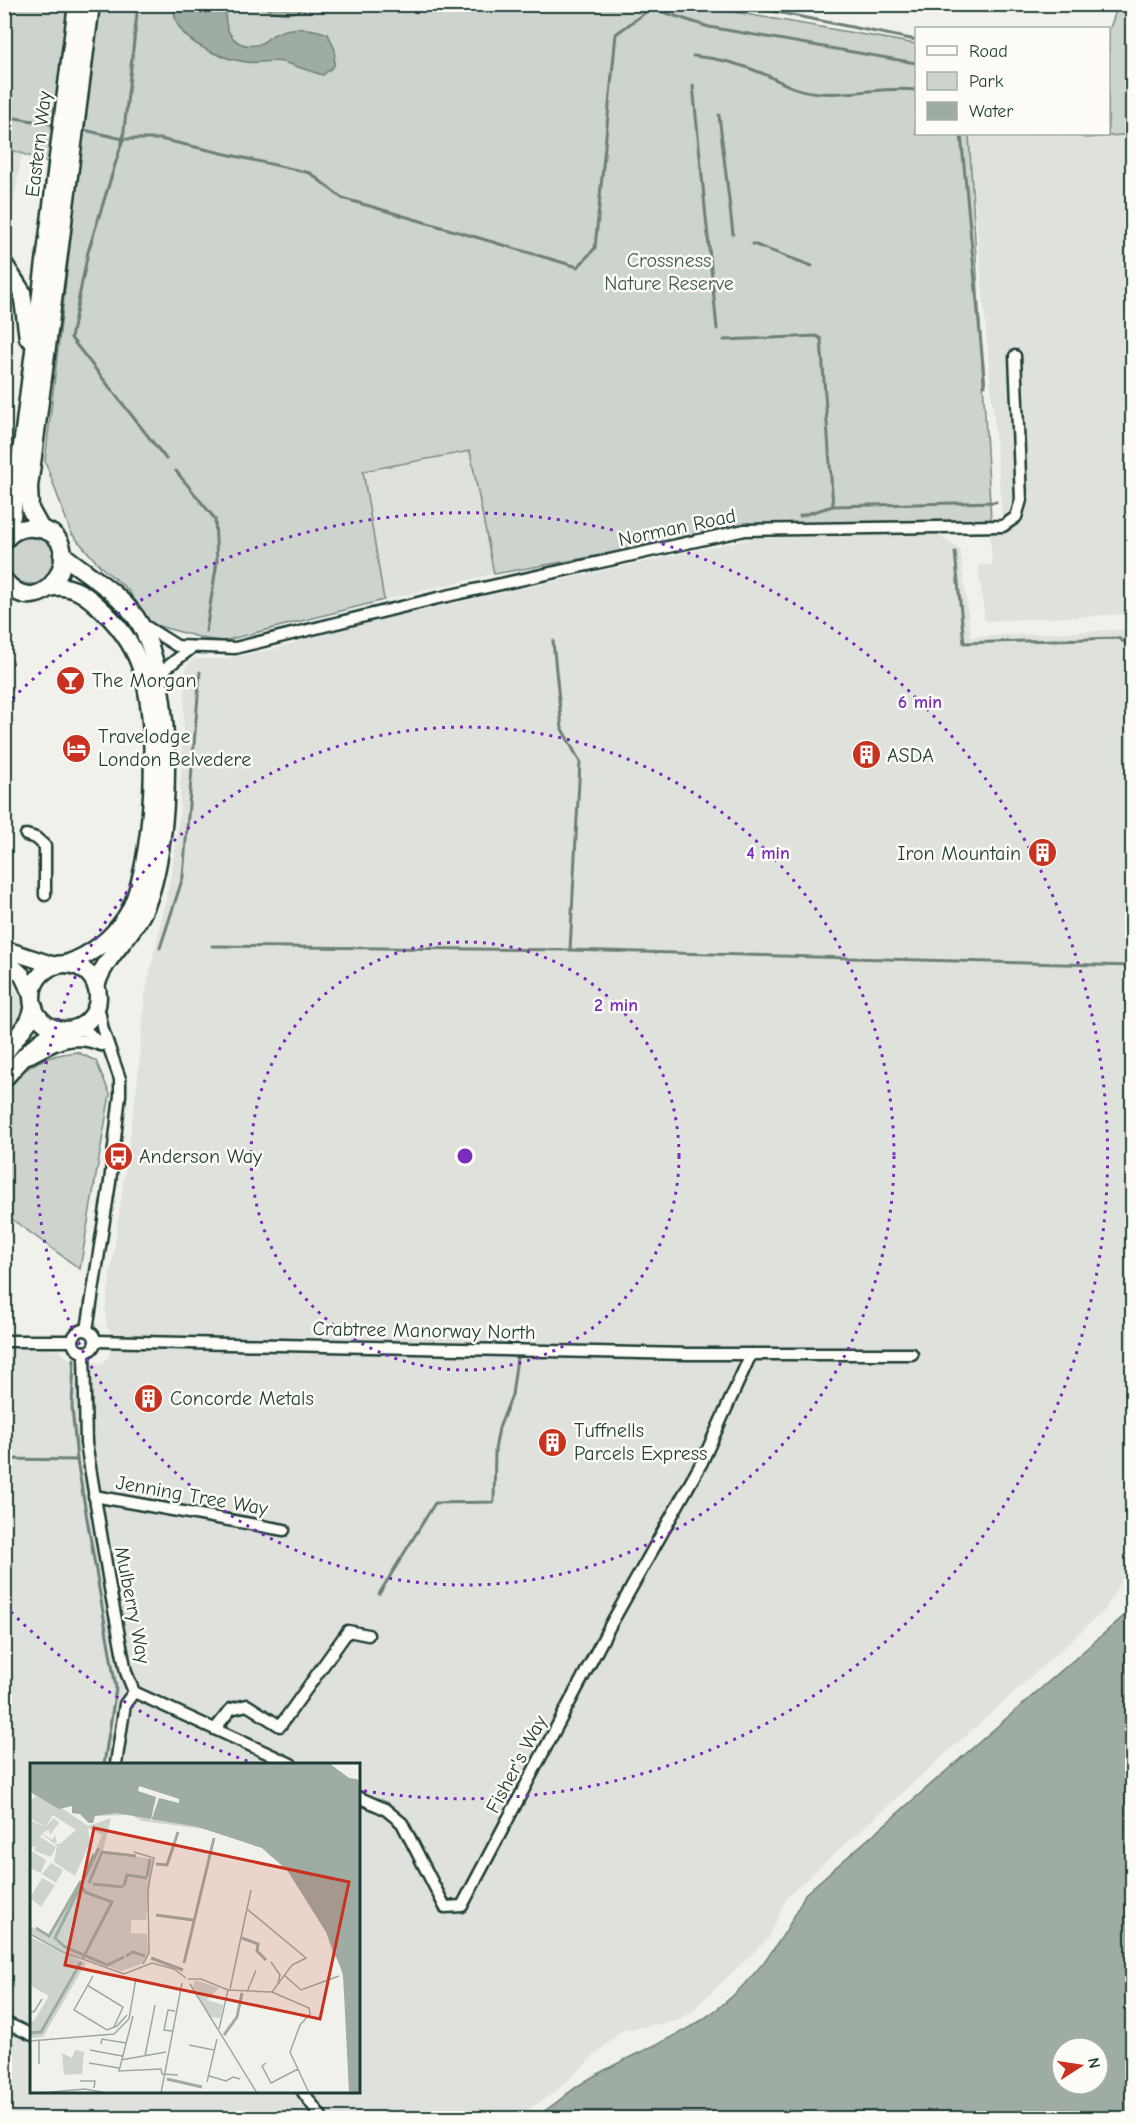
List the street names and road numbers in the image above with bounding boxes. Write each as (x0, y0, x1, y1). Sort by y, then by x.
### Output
street label: Eastern Way (21, 90, 56, 198)
street label: Norman Road (616, 504, 738, 551)
street label: Crabtree Manorway North (312, 1317, 536, 1344)
street label: Jenning Tree Way (114, 1471, 270, 1520)
street label: Mulberry Way (110, 1545, 155, 1666)
street label: Fisher's Way (481, 1711, 552, 1817)

